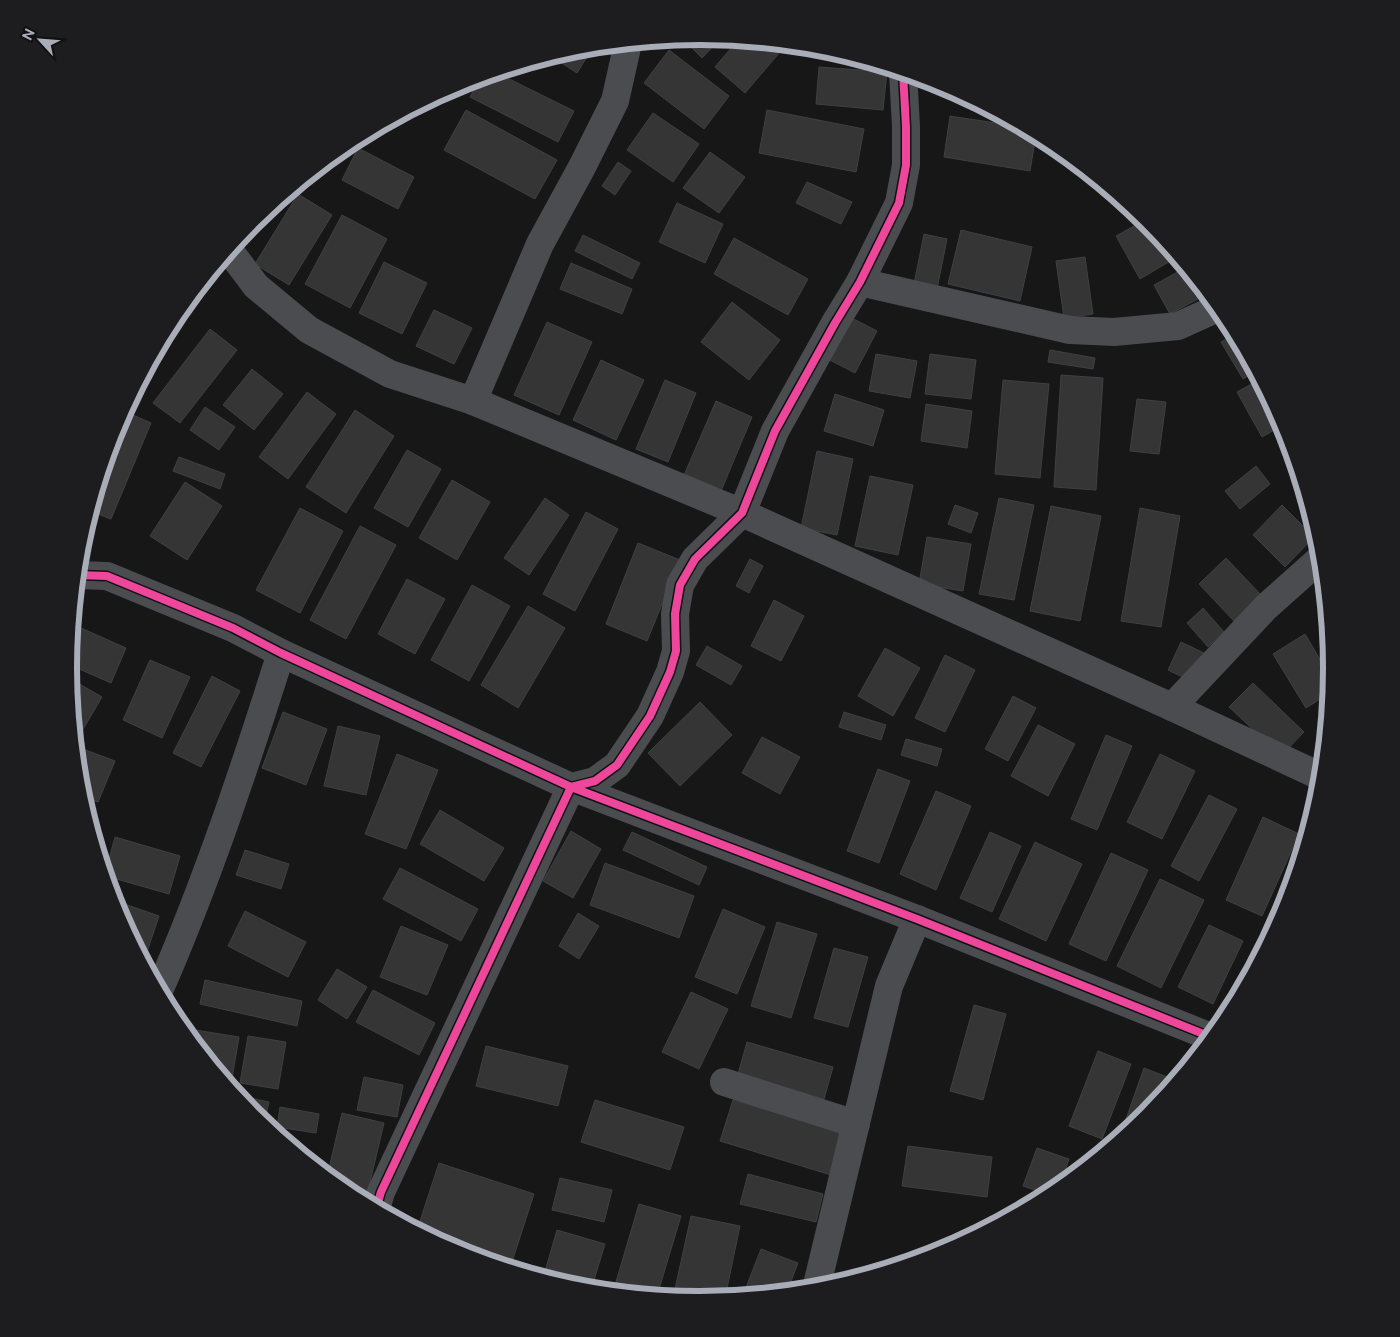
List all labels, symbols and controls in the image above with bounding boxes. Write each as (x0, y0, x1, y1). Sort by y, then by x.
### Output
north arrow (15, 15, 65, 65)
text: N (19, 26, 38, 43)

